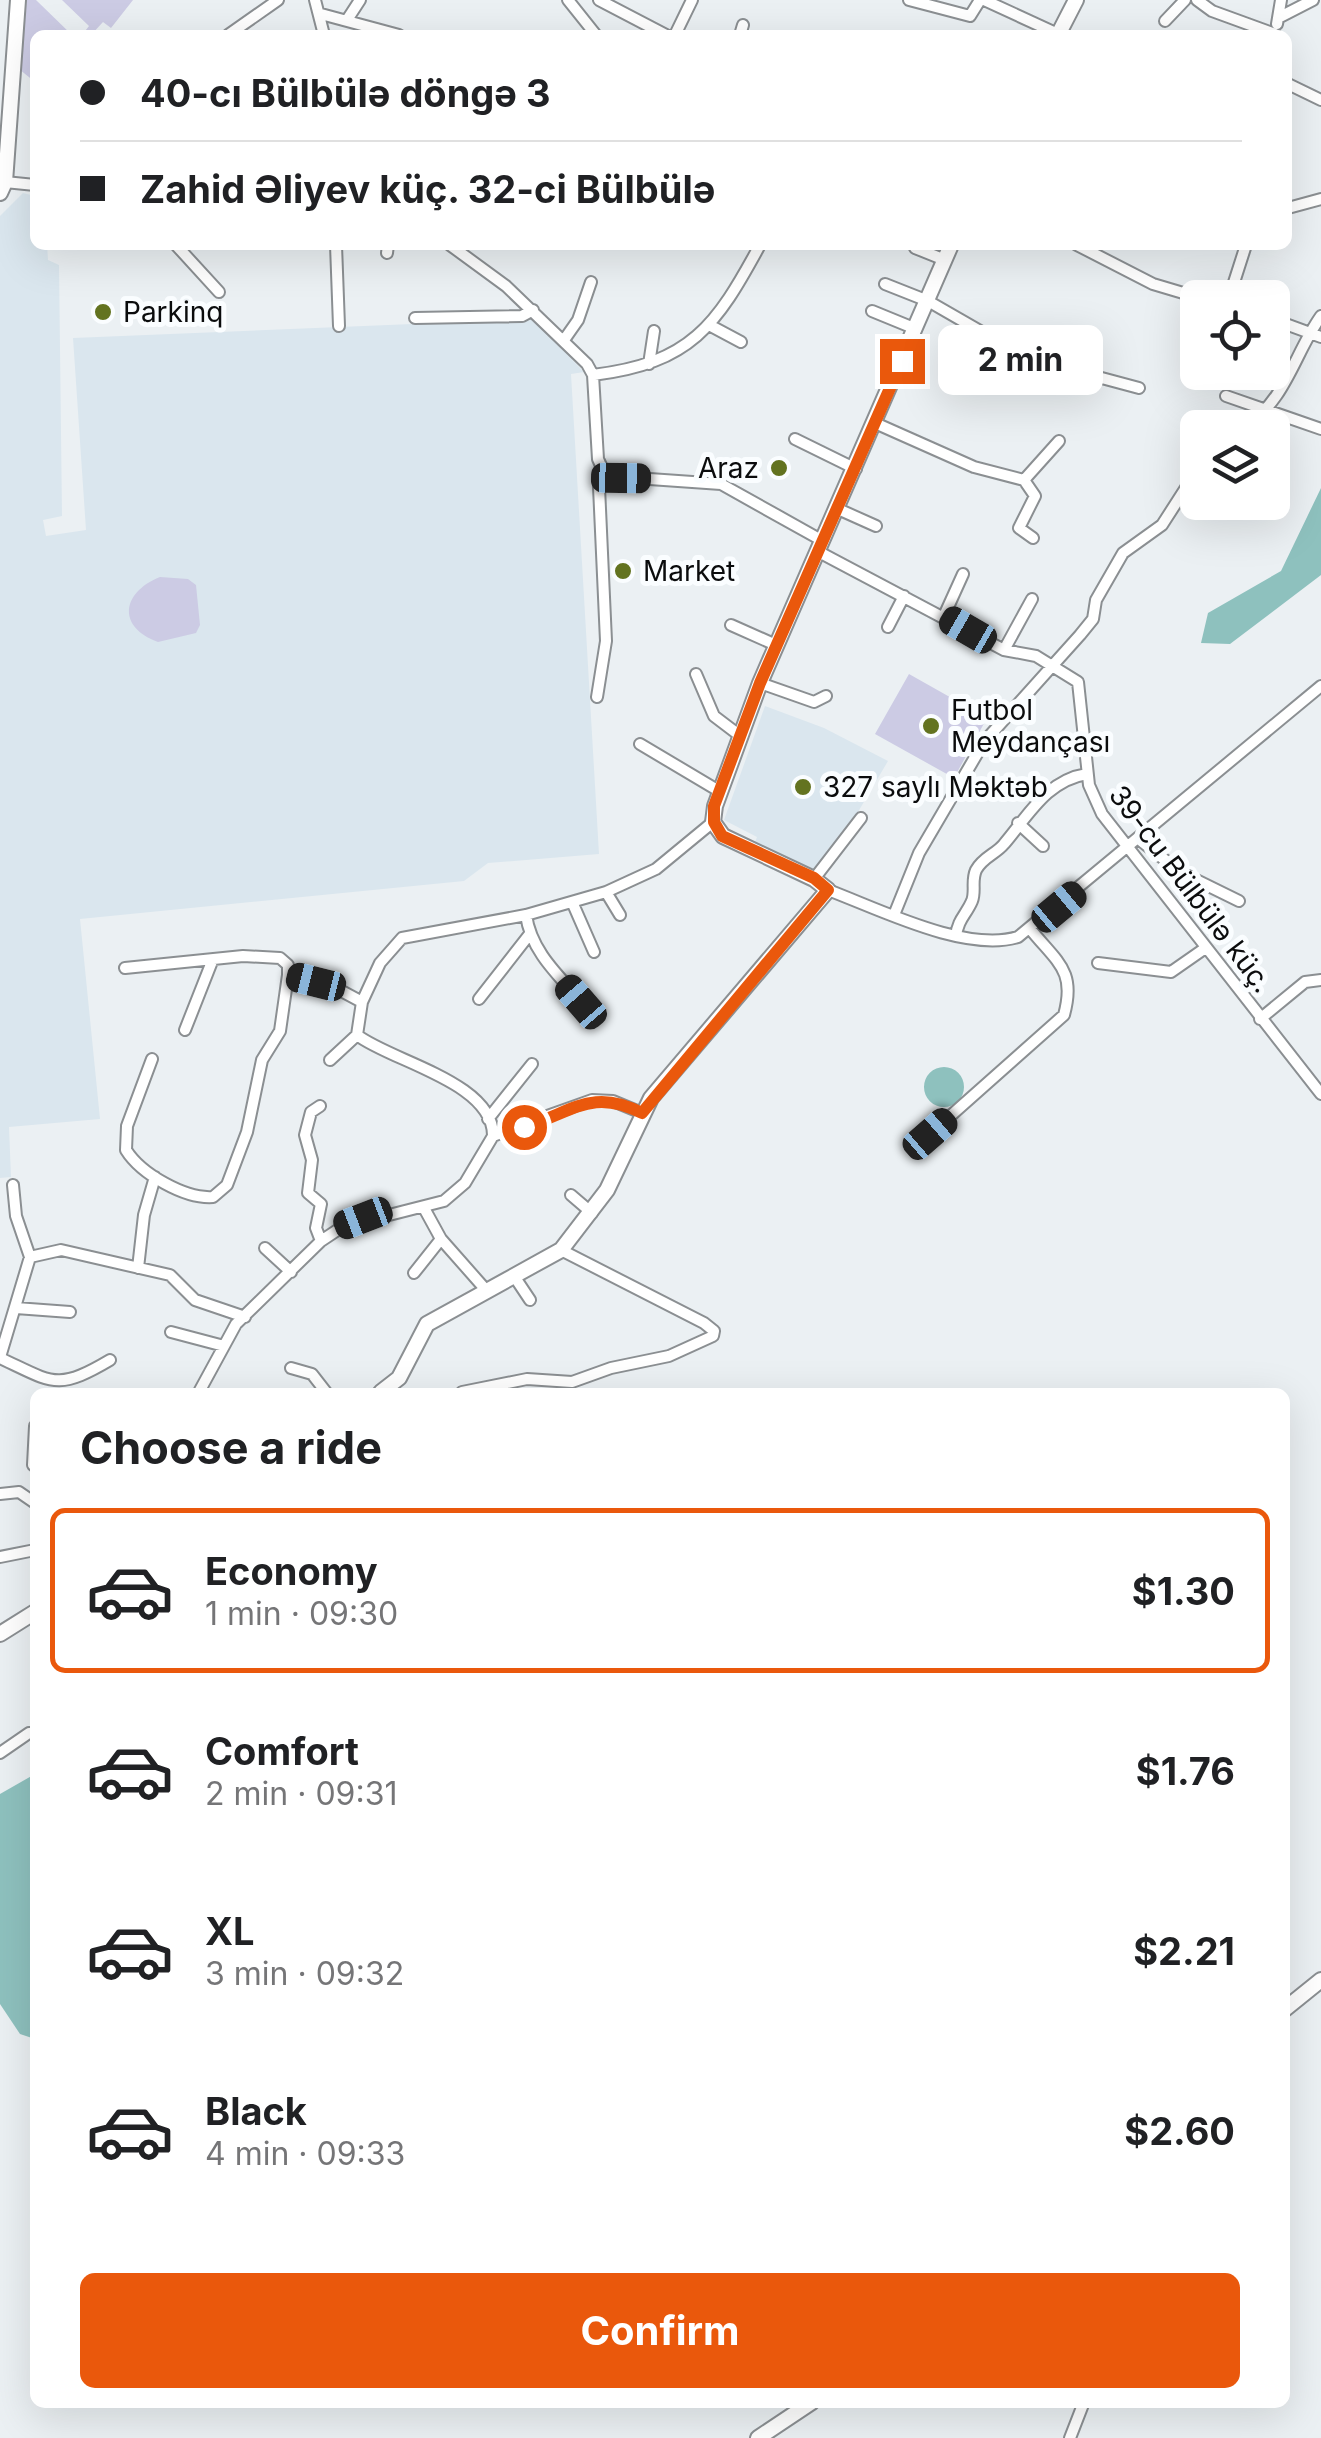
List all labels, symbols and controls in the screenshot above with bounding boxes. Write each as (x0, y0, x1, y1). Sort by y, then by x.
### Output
text: 40-cı Bülbülə döngə 3 (140, 70, 551, 116)
text: Zahid Əliyev küç. 32-ci Bülbülə (140, 166, 715, 212)
map controls (1180, 280, 1290, 520)
button: locate (1180, 280, 1290, 390)
place label: Parkinq (123, 295, 223, 329)
marker: Parkinq (92, 301, 114, 323)
callout: 2 min (937, 326, 1102, 396)
route end (880, 339, 925, 384)
text: 2 min (978, 340, 1063, 379)
button: layers (1180, 410, 1290, 520)
place label: Araz (698, 451, 759, 485)
marker: Araz (768, 457, 790, 479)
car (591, 462, 651, 494)
place label: Market (643, 554, 735, 588)
marker: Market (612, 560, 634, 582)
car (935, 602, 1001, 658)
place label: Futbol Meydançası (951, 693, 1110, 759)
marker: Futbol Meydançası (920, 715, 942, 737)
place label: 327 saylı Məktəb (823, 770, 1048, 804)
marker: 327 saylı Məktəb (792, 776, 814, 798)
street label: 39-cu Bülbülə küç. (1102, 779, 1280, 999)
car (1026, 876, 1092, 938)
car (283, 960, 349, 1004)
car (550, 970, 612, 1034)
car (898, 1103, 962, 1165)
route start (502, 1105, 547, 1150)
car (330, 1193, 396, 1243)
text: Choose a ride (80, 1420, 382, 1475)
icon: car (85, 1546, 175, 1636)
text: Economy (205, 1548, 378, 1594)
text: $1.30 (1132, 1568, 1235, 1614)
text: 1 min · 09:30 (205, 1594, 398, 1633)
icon: car (85, 1726, 175, 1816)
text: Comfort (205, 1728, 359, 1774)
text: $1.76 (1136, 1748, 1235, 1794)
text: 2 min · 09:31 (205, 1774, 397, 1813)
icon: car (85, 1906, 175, 1996)
text: XL (205, 1908, 255, 1954)
text: $2.21 (1133, 1928, 1235, 1974)
text: 3 min · 09:32 (205, 1954, 404, 1993)
icon: car (85, 2086, 175, 2176)
text: Black (205, 2088, 307, 2134)
text: $2.60 (1124, 2108, 1235, 2154)
text: 4 min · 09:33 (205, 2134, 405, 2173)
button: Confirm (80, 2273, 1240, 2388)

